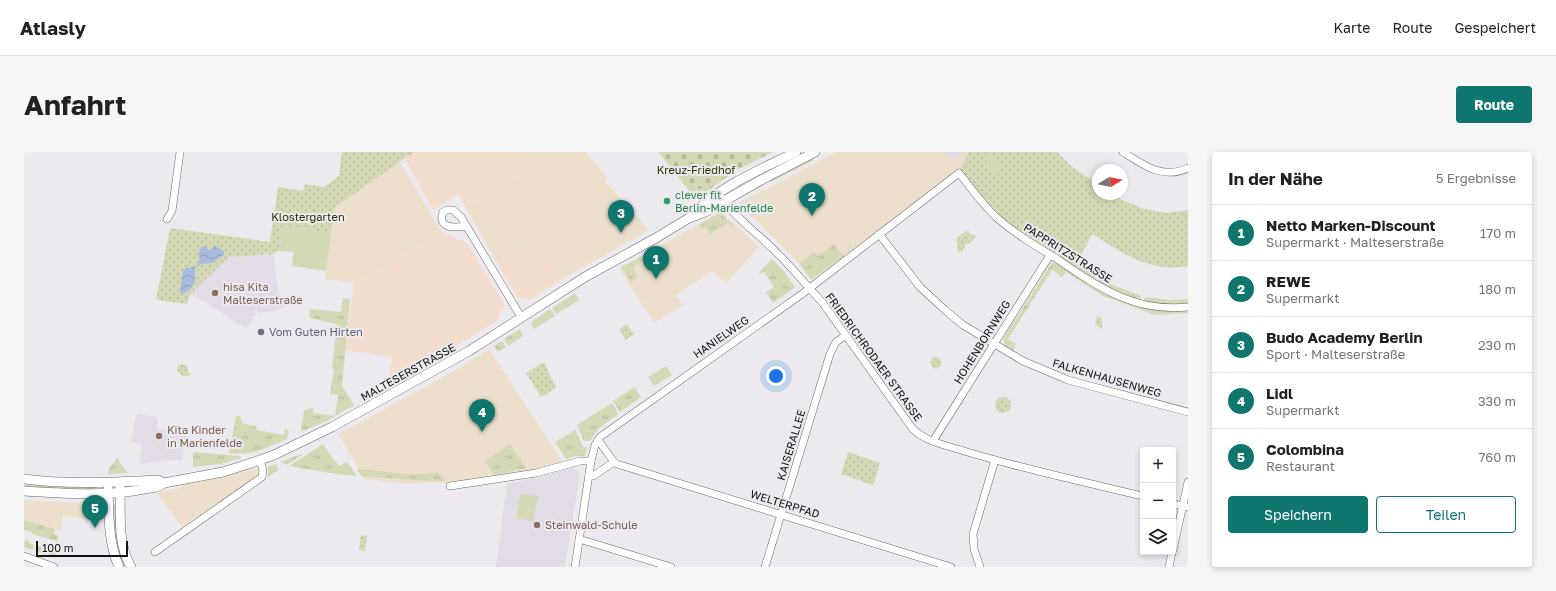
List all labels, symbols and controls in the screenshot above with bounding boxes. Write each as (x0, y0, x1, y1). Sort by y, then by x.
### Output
text: Atlasly (20, 16, 86, 39)
text: Karte (1334, 19, 1370, 36)
text: Route (1392, 19, 1432, 36)
text: Gespeichert (1454, 19, 1536, 36)
button: Route (1456, 86, 1532, 123)
text: Anfahrt (24, 88, 126, 121)
park label: Kreuz-Friedhof (657, 163, 735, 176)
north arrow (1092, 164, 1128, 200)
text: In der Nähe (1228, 168, 1323, 189)
text: 5 Ergebnisse (1436, 170, 1516, 186)
pin: 2 (799, 183, 825, 216)
place label: clever fit Berlin-Marienfelde (675, 188, 773, 214)
marker: clever fit Berlin-Marienfelde (662, 196, 672, 206)
pin: 3 (608, 200, 634, 233)
park label: Klostergarten (271, 210, 345, 223)
text: Netto Marken-Discount (1266, 216, 1436, 234)
street label: PAPPRITZSTRASSE (1022, 220, 1115, 285)
text: 1 (1238, 225, 1244, 241)
text: 170 m (1480, 225, 1516, 241)
text: Supermarkt · Malteserstraße (1266, 234, 1444, 250)
pin: 1 (643, 246, 669, 279)
text: REWE (1266, 272, 1310, 290)
place label: hisa Kita Malteserstraße (223, 280, 303, 306)
text: 2 (1237, 281, 1245, 297)
text: 180 m (1479, 281, 1516, 297)
marker: hisa Kita Malteserstraße (210, 288, 220, 298)
street label: FRIEDRICHRODAER STRASSE (823, 290, 925, 424)
text: Supermarkt (1266, 290, 1340, 306)
street label: HOHENBORNWEG (951, 297, 1013, 386)
street label: HANIELWEG (690, 313, 751, 361)
place label: Vom Guten Hirten (269, 325, 363, 338)
marker: Vom Guten Hirten (256, 327, 266, 337)
text: Budo Academy Berlin (1266, 328, 1423, 346)
text: 3 (1237, 337, 1245, 353)
text: 230 m (1478, 337, 1516, 353)
street label: MALTESERSTRASSE (358, 340, 458, 403)
text: Sport · Malteserstraße (1266, 346, 1405, 362)
street label: FALKENHAUSENWEG (1051, 356, 1163, 399)
your location (766, 366, 786, 386)
text: Lidl (1266, 384, 1293, 402)
text: 4 (1237, 393, 1245, 409)
text: 330 m (1478, 393, 1516, 409)
pin: 4 (469, 399, 495, 432)
text: Supermarkt (1266, 402, 1340, 418)
street label: KAISERALLEE (774, 408, 808, 482)
place label: Kita Kinder in Marienfelde (167, 423, 242, 449)
marker: Kita Kinder in Marienfelde (154, 431, 164, 441)
text: Colombina (1266, 440, 1344, 458)
map controls (1140, 447, 1176, 555)
button: + (1140, 447, 1176, 483)
text: 5 (1237, 449, 1245, 465)
text: 760 m (1478, 449, 1516, 465)
text: Restaurant (1266, 458, 1335, 474)
button: − (1140, 483, 1176, 519)
street label: WELTERPFAD (749, 487, 822, 520)
pin: 5 (82, 495, 108, 528)
button: Speichern (1228, 496, 1368, 533)
button: Teilen (1376, 496, 1516, 533)
place label: Steinwald-Schule (545, 518, 638, 531)
button: layers (1140, 519, 1176, 555)
marker: Steinwald-Schule (532, 520, 542, 530)
scale bar (36, 539, 128, 558)
text: 100 m (42, 541, 73, 554)

